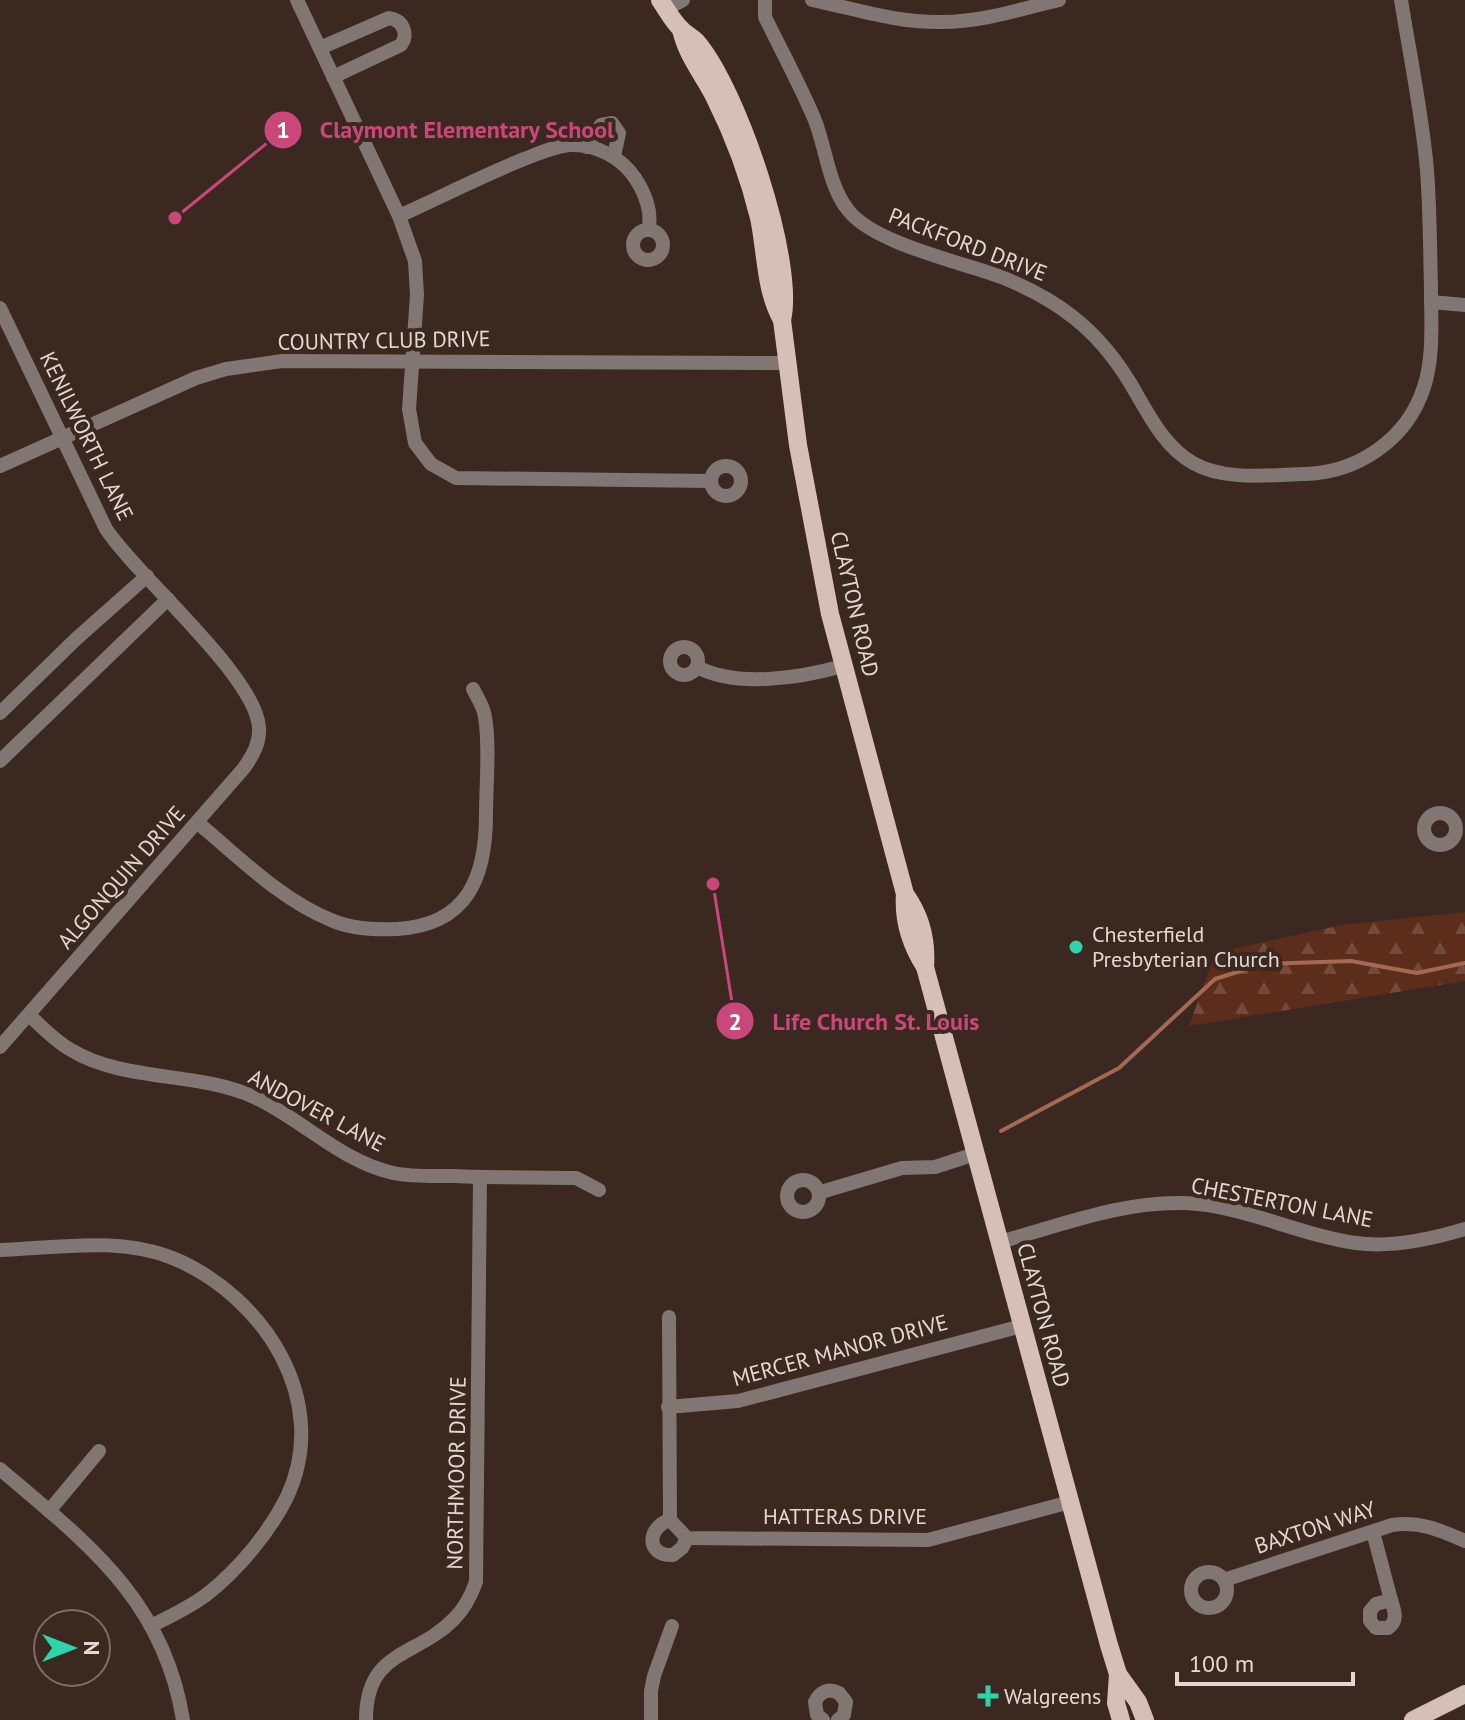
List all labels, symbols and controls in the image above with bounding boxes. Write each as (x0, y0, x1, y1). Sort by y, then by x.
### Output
callout: Claymont Elementary School (263, 106, 630, 154)
text: 1 (276, 114, 290, 145)
text: Claymont Elementary School (320, 114, 615, 145)
street label: PACKFORD DRIVE (885, 201, 1051, 287)
street label: COUNTRY CLUB DRIVE (277, 324, 491, 356)
street label: KENILWORTH LANE (34, 347, 140, 525)
street label: CLAYTON ROAD (825, 529, 885, 679)
street label: ALGONQUIN DRIVE (51, 800, 191, 954)
place label: Chesterfield Presbyterian Church (1092, 920, 1280, 973)
marker: Chesterfield Presbyterian Church (1067, 938, 1085, 956)
callout: Life Church St. Louis (715, 997, 996, 1045)
text: 2 (728, 1006, 742, 1037)
text: Life Church St. Louis (773, 1006, 980, 1037)
street label: ANDOVER LANE (244, 1062, 390, 1158)
street label: CHESTERTON LANE (1189, 1171, 1375, 1233)
street label: CLAYTON ROAD (1011, 1240, 1077, 1390)
street label: MERCER MANOR DRIVE (729, 1308, 951, 1392)
street label: NORTHMOOR DRIVE (440, 1376, 472, 1570)
street label: BAXTON WAY (1251, 1494, 1380, 1560)
street label: HATTERAS DRIVE (763, 1502, 927, 1530)
north arrow (32, 1608, 112, 1688)
scale bar (1177, 1636, 1353, 1686)
text: N (78, 1641, 106, 1655)
text: 100 m (1189, 1648, 1254, 1679)
place label: Walgreens (1004, 1682, 1101, 1710)
marker: Walgreens (979, 1687, 997, 1705)

